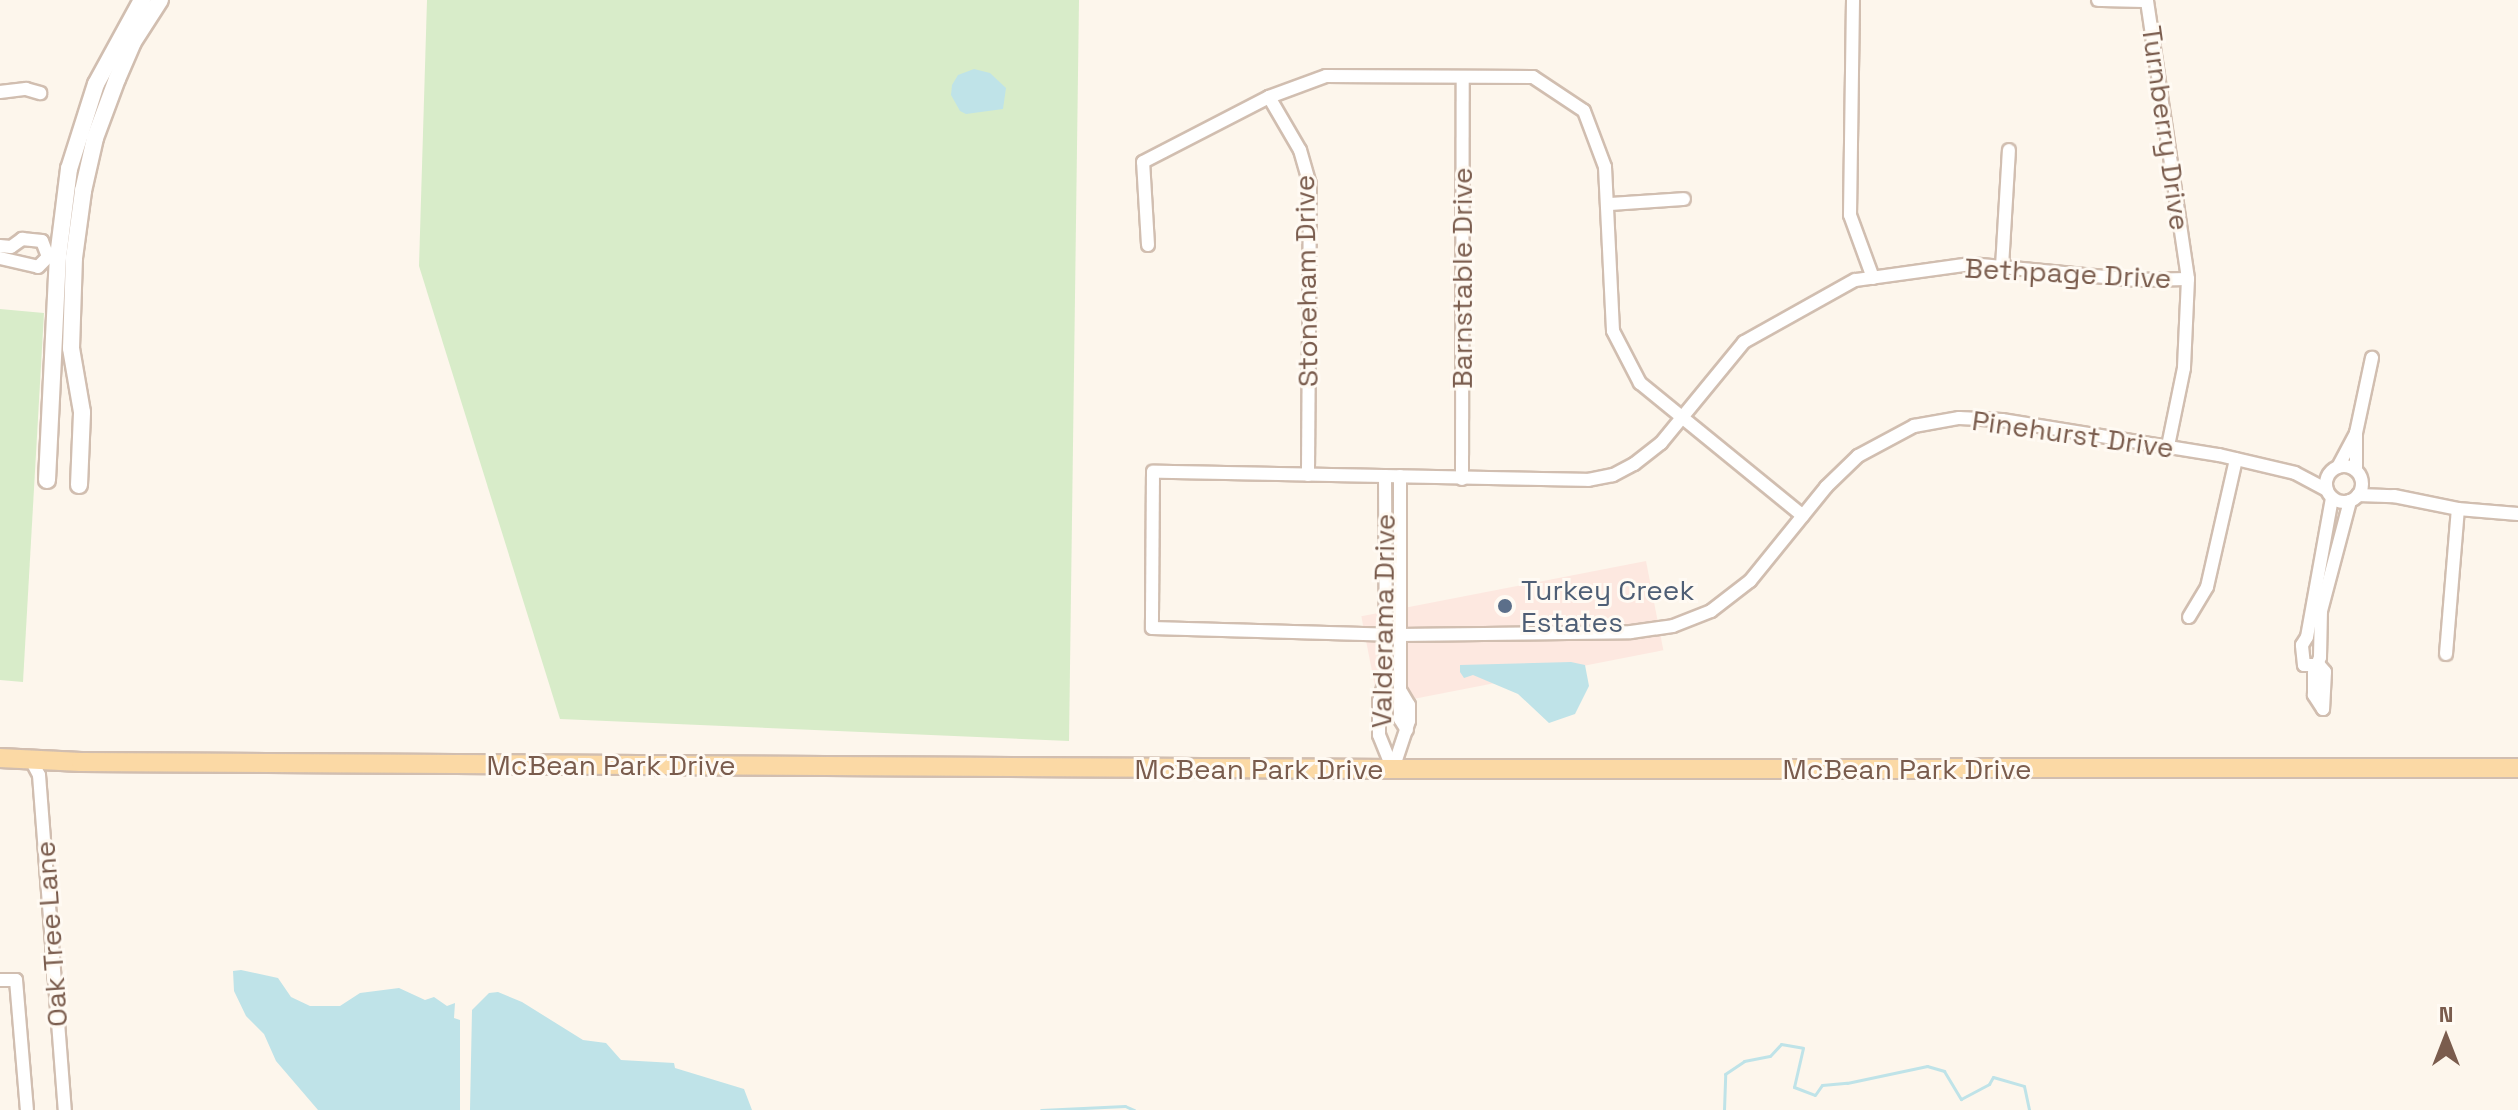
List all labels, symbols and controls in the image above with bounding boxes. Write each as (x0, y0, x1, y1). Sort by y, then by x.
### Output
street label: Turnberry Drive (2135, 24, 2197, 232)
street label: Barnstable Drive (1445, 167, 1479, 389)
street label: Stoneham Drive (1287, 175, 1325, 387)
street label: Bethpage Drive (1964, 251, 2172, 295)
street label: Pinehurst Drive (1970, 403, 2176, 465)
street label: Valderama Drive (1364, 513, 1402, 729)
place label: Turkey Creek Estates (1521, 573, 1694, 639)
marker: Turkey Creek Estates (1496, 597, 1514, 615)
street label: McBean Park Drive (486, 748, 736, 782)
street label: McBean Park Drive (1134, 752, 1384, 786)
street label: McBean Park Drive (1782, 752, 2032, 786)
street label: Oak Tree Lane (28, 840, 74, 1028)
north arrow (2406, 998, 2486, 1078)
text: N (2439, 1000, 2453, 1028)

